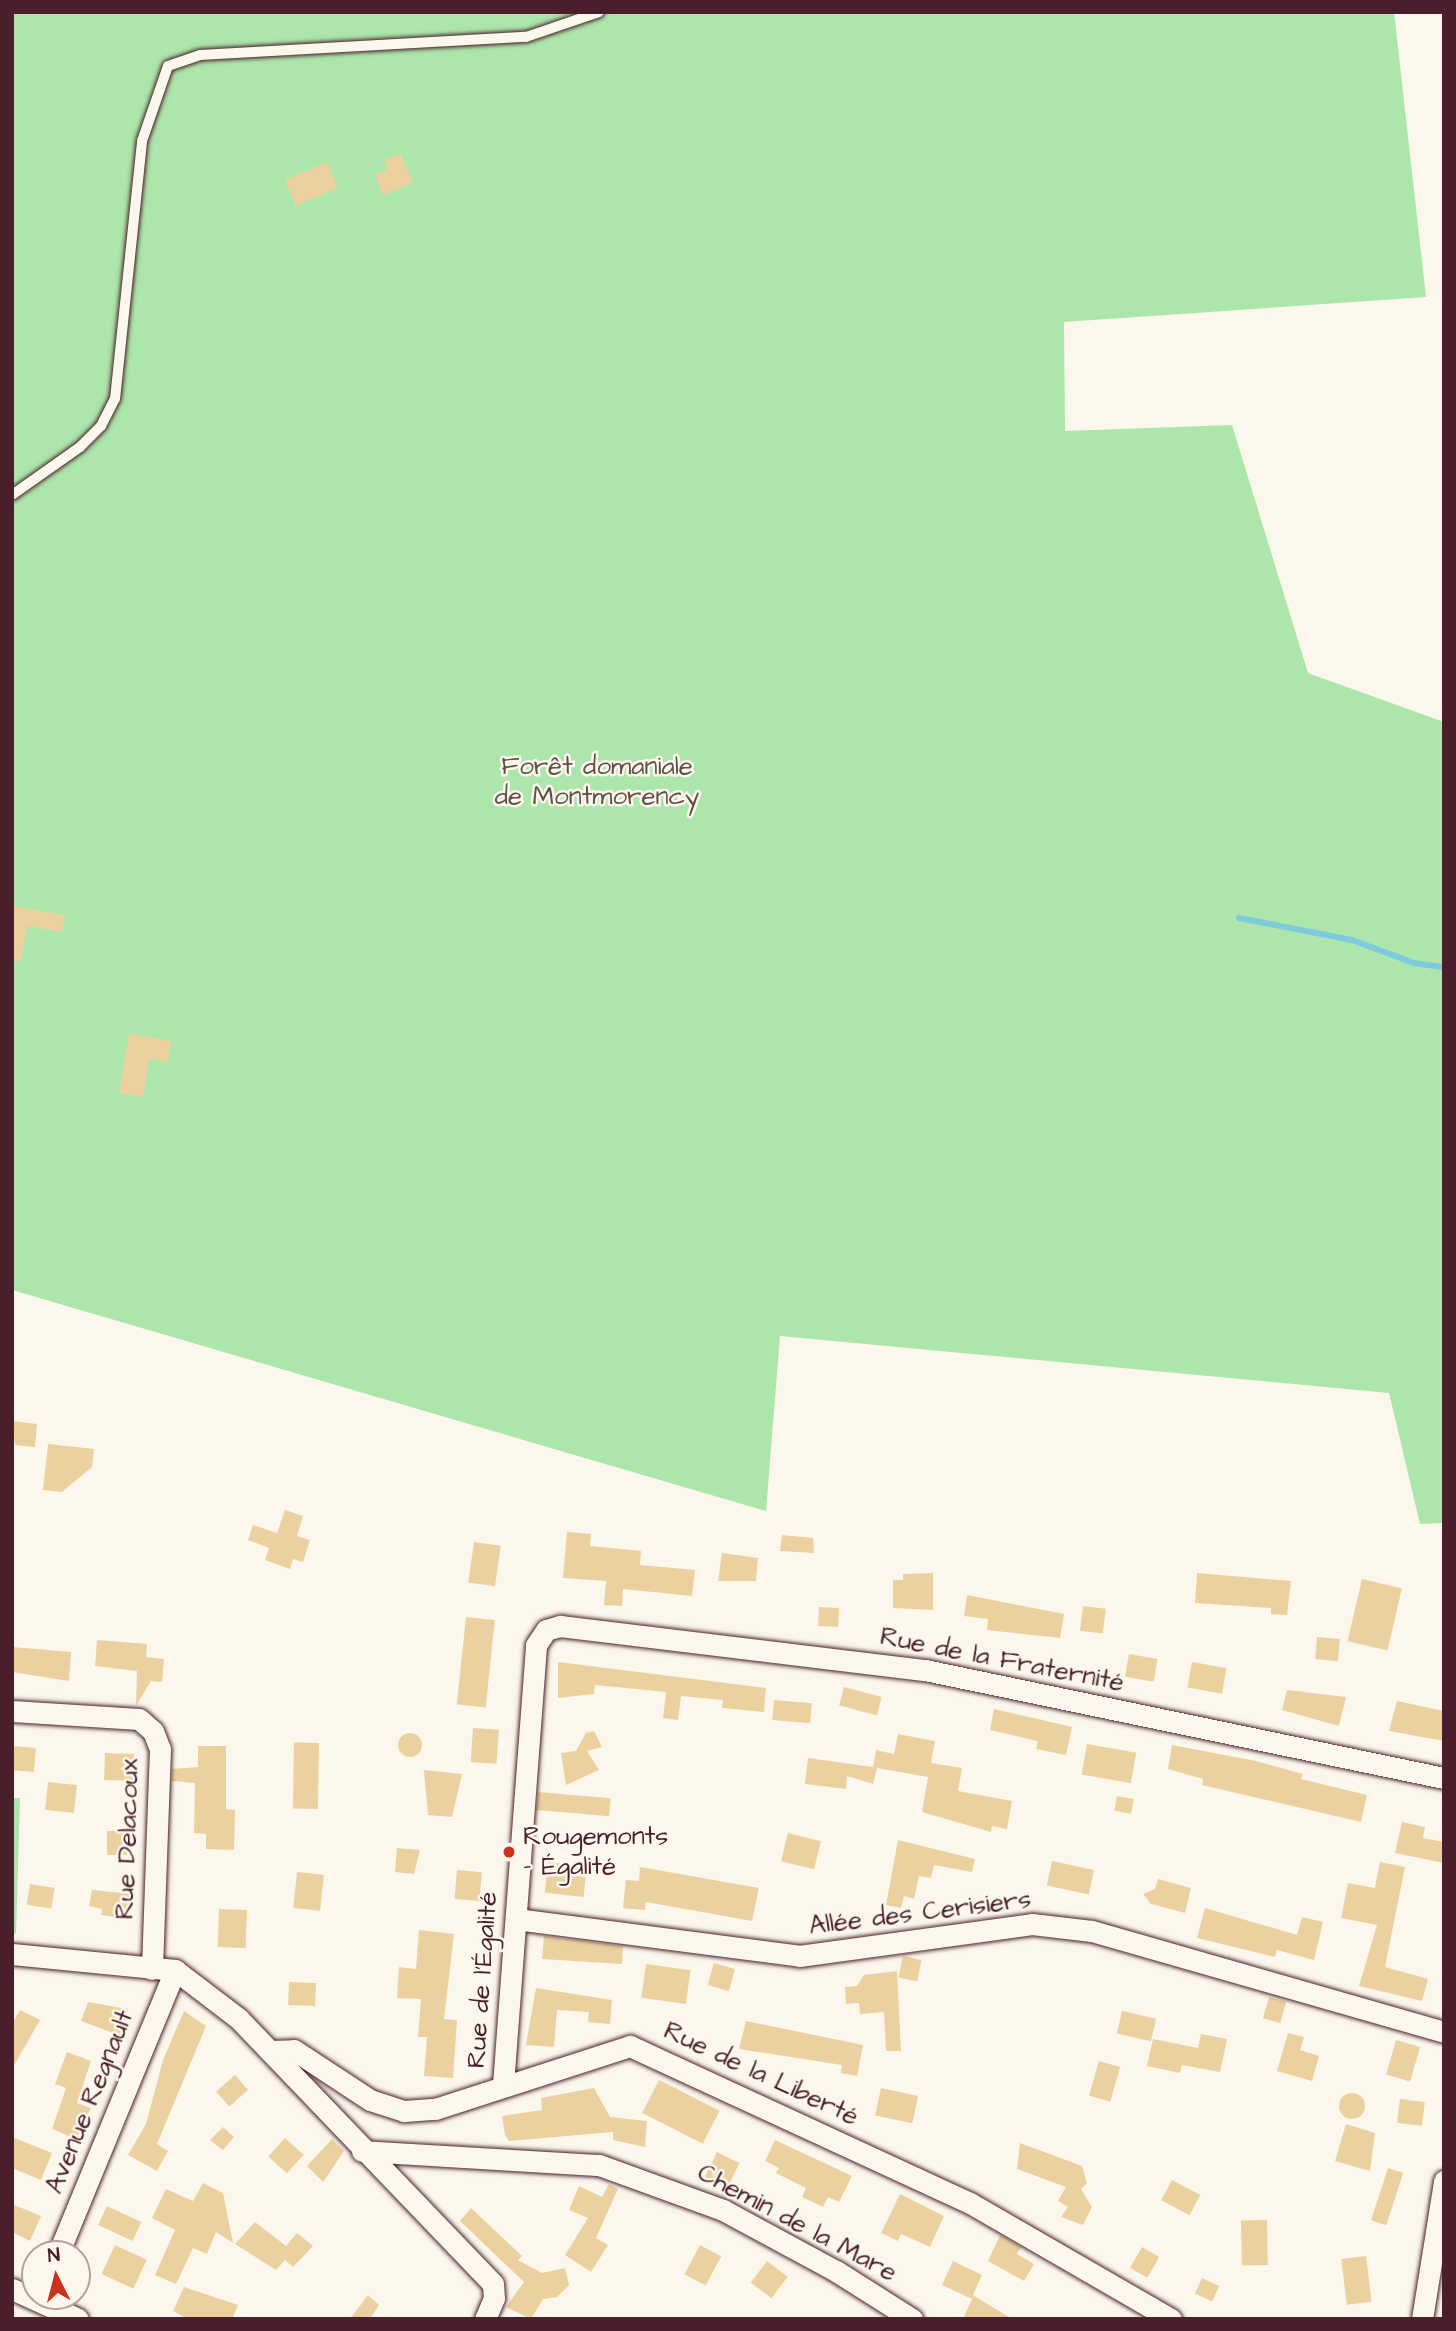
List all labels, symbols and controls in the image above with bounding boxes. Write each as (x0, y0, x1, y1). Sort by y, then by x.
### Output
park label: Forêt domaniale de Montmorency (495, 751, 699, 812)
street label: Rue de la Fraternité (877, 1621, 1127, 1699)
street label: Rue Delacoux (110, 1758, 146, 1920)
place label: Rougemonts - Égalité (523, 1821, 668, 1882)
marker: Rougemonts - Égalité (501, 1844, 517, 1860)
street label: Allée des Cerisiers (807, 1884, 1033, 1942)
street label: Rue de l'Égalité (461, 1891, 505, 2069)
street label: Avenue Regnault (39, 2006, 141, 2198)
street label: Rue de la Liberté (659, 2015, 863, 2133)
street label: Chemin de la Mare (692, 2157, 902, 2289)
north arrow (21, 2240, 91, 2310)
text: N (47, 2242, 61, 2270)

